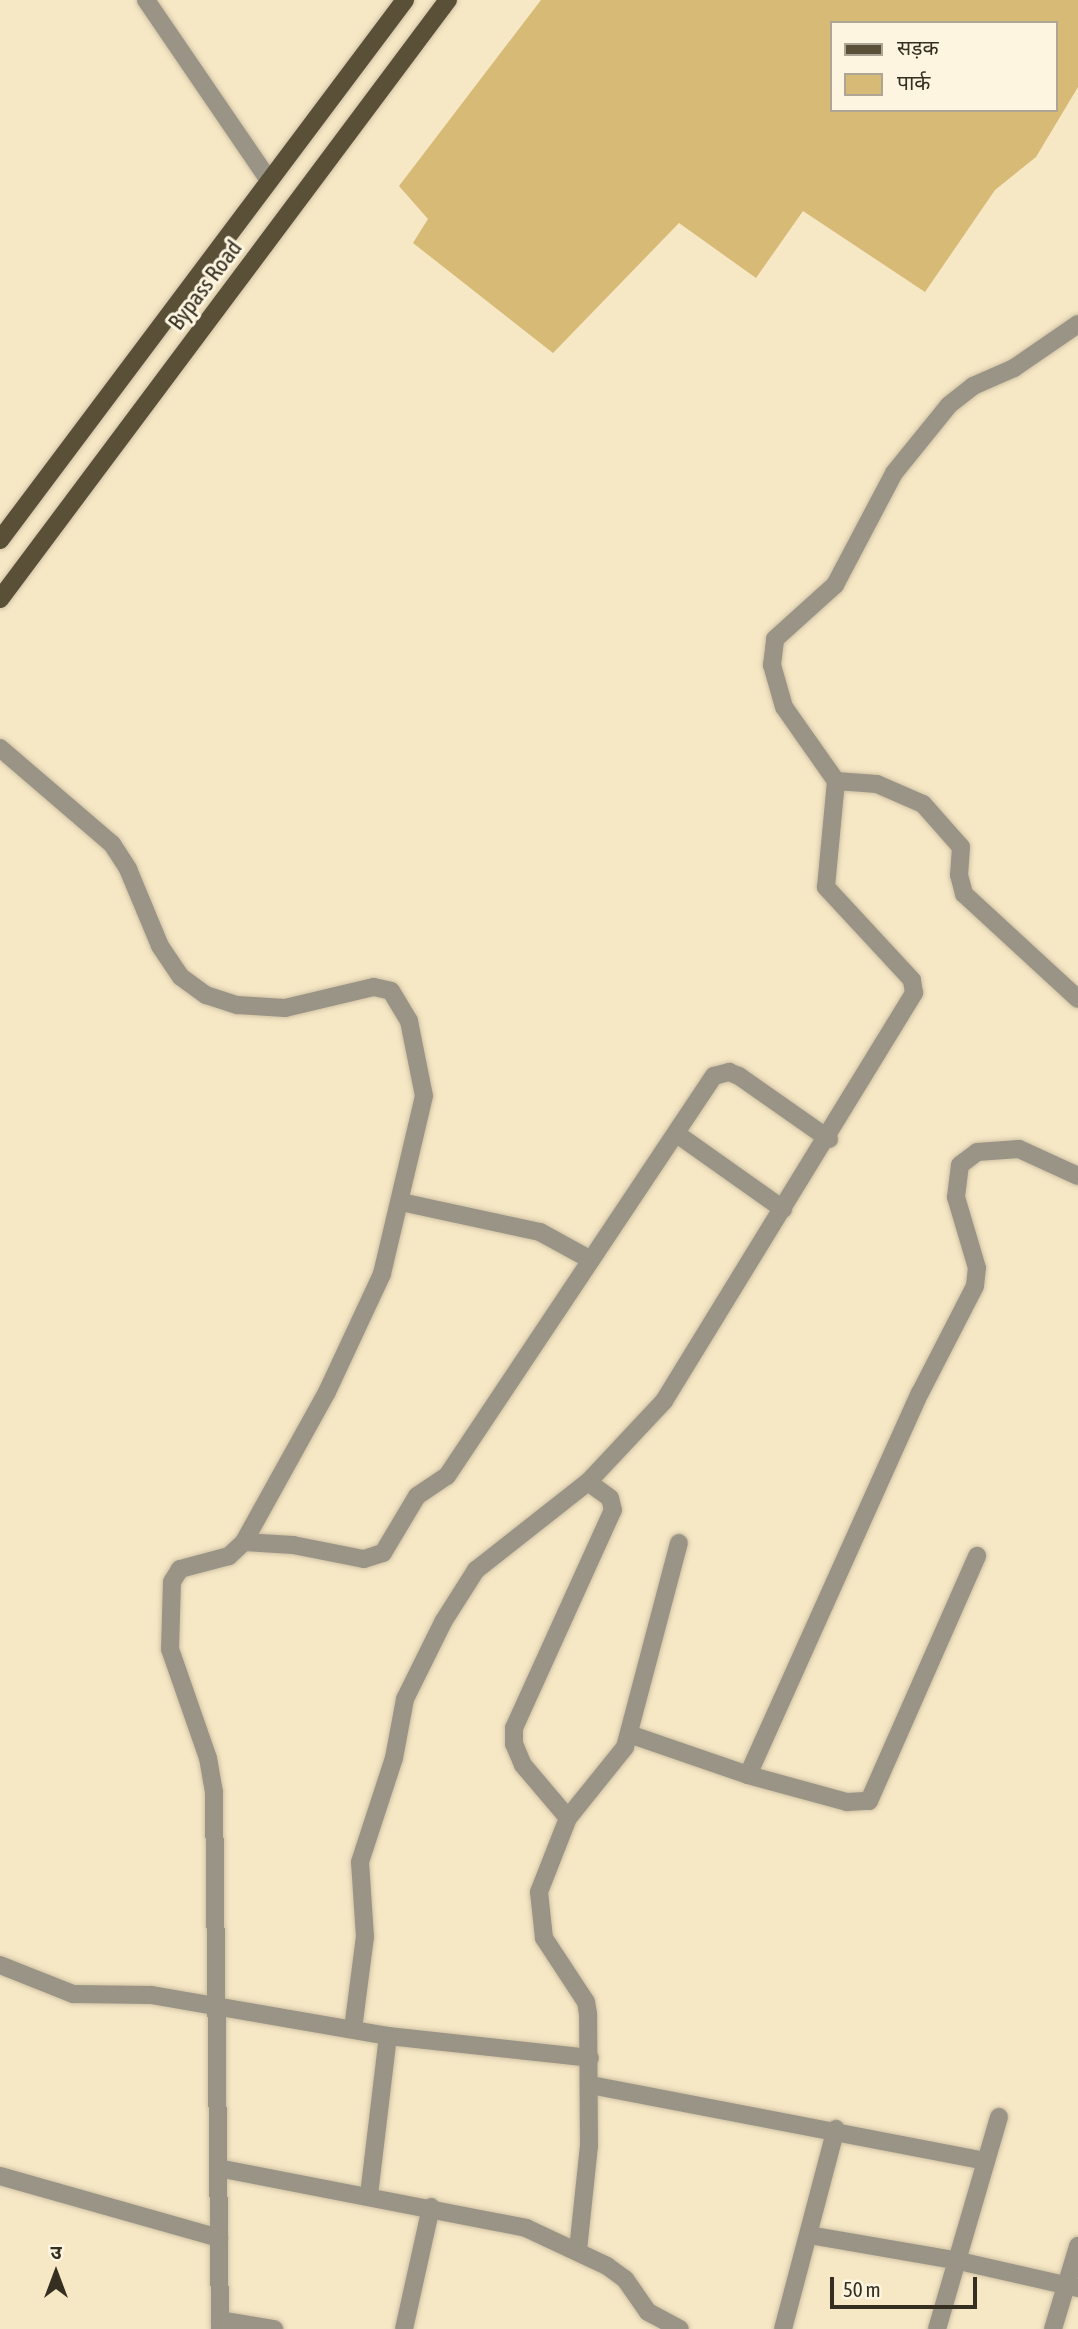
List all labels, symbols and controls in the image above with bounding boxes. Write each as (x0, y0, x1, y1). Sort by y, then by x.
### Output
legend (830, 21, 1057, 112)
text: सड़क (897, 35, 939, 59)
text: पार्क (897, 70, 931, 94)
street label: Bypass Road (162, 235, 248, 335)
north arrow (21, 2238, 91, 2308)
text: उ (50, 2241, 62, 2263)
scale bar (833, 2262, 980, 2306)
text: 50 m (843, 2277, 881, 2301)

